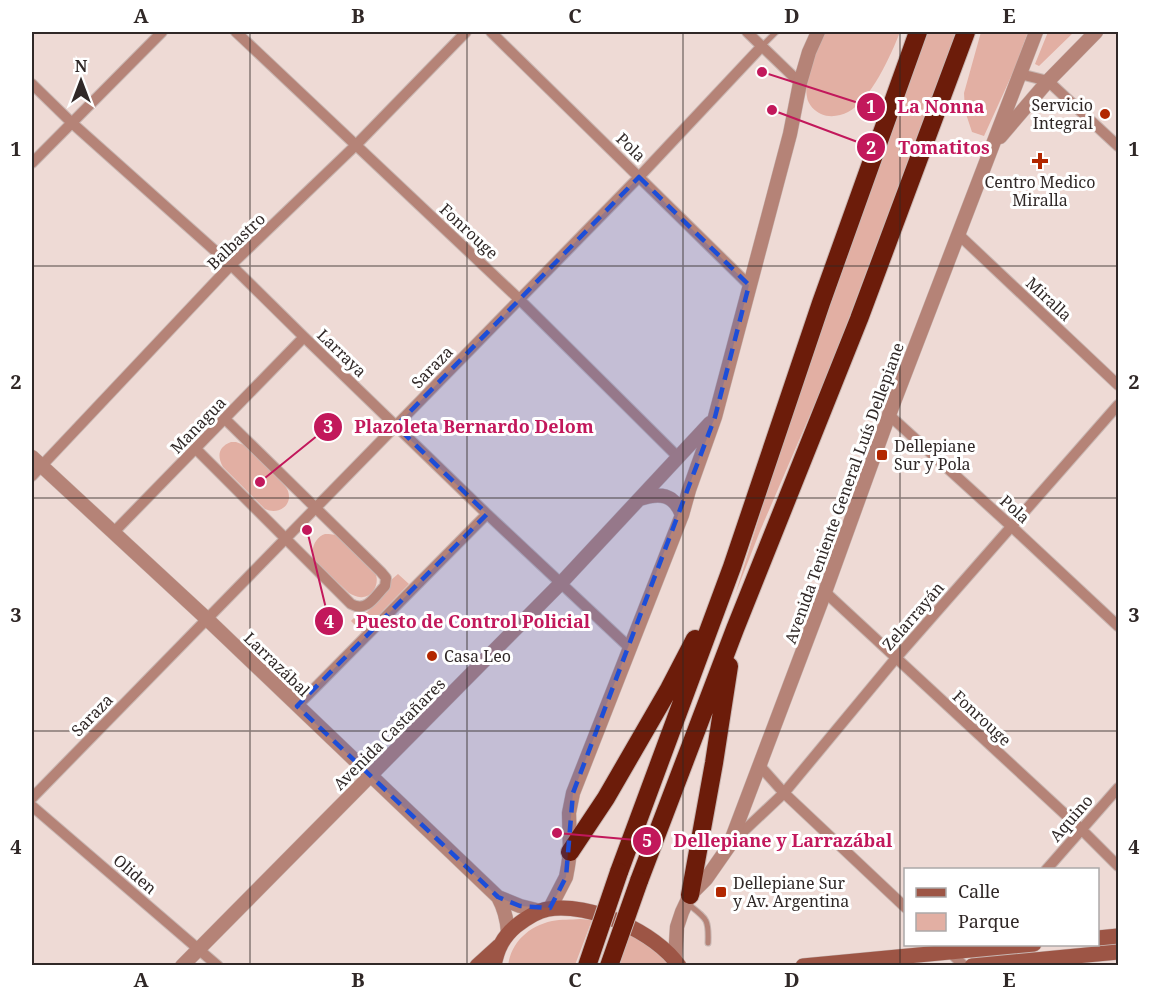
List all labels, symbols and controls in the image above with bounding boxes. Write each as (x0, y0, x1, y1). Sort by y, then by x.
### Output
text: A (133, 2, 149, 29)
text: B (351, 2, 365, 29)
text: C (568, 2, 582, 29)
text: D (784, 2, 800, 29)
text: E (1002, 2, 1016, 29)
north arrow (51, 51, 111, 111)
text: N (75, 55, 88, 77)
callout: La Nonna (856, 89, 997, 125)
text: 1 (866, 94, 876, 118)
text: La Nonna (897, 94, 985, 118)
place label: Servicio Integral (1032, 94, 1093, 134)
marker: Servicio Integral (1098, 107, 1112, 121)
street label: Pola (612, 128, 650, 166)
callout: Tomatitos (856, 129, 1002, 165)
text: 1 (10, 135, 22, 162)
text: 2 (866, 135, 876, 159)
text: Tomatitos (898, 135, 990, 159)
text: 1 (1128, 135, 1140, 162)
marker: Centro Medico Miralla (1031, 152, 1049, 170)
place label: Centro Medico Miralla (985, 171, 1095, 211)
street label: Fonrouge (435, 198, 503, 264)
street label: Balbastro (202, 208, 270, 274)
street label: Miralla (1021, 272, 1077, 326)
street label: Larraya (313, 324, 371, 382)
street label: Avenida Teniente General Luís Dellepiane (779, 339, 909, 647)
street label: Saraza (406, 341, 458, 393)
text: 2 (10, 368, 22, 395)
text: 2 (1128, 368, 1140, 395)
street label: Managua (165, 392, 231, 458)
callout: Plazoleta Bernardo Delom (313, 409, 606, 445)
text: 3 (323, 414, 333, 438)
text: Plazoleta Bernardo Delom (354, 414, 594, 438)
place label: Dellepiane Sur y Pola (894, 435, 976, 475)
marker: Dellepiane Sur y Pola (875, 448, 889, 462)
street label: Pola (995, 490, 1035, 528)
street label: Zelarrayán (877, 577, 949, 655)
text: 3 (10, 601, 22, 628)
text: 3 (1128, 601, 1140, 628)
callout: Puesto de Control Policial (314, 603, 602, 639)
text: 4 (324, 609, 334, 633)
text: Puesto de Control Policial (356, 609, 591, 633)
street label: Larrazábal (239, 627, 315, 701)
place label: Casa Leo (444, 645, 511, 667)
marker: Casa Leo (425, 649, 439, 663)
street label: Avenida Castañares (328, 673, 450, 795)
street label: Fonrouge (948, 685, 1016, 751)
street label: Saraza (66, 689, 118, 741)
street label: Aquino (1044, 790, 1098, 846)
callout: Dellepiane y Larrazábal (632, 823, 905, 859)
text: 5 (642, 828, 652, 852)
text: Dellepiane y Larrazábal (674, 828, 893, 852)
text: 4 (10, 833, 22, 860)
text: 4 (1128, 833, 1140, 860)
street label: Oliden (109, 849, 161, 899)
legend (904, 868, 1099, 946)
place label: Dellepiane Sur y Av. Argentina (733, 872, 849, 912)
text: Calle (958, 879, 1000, 903)
marker: Dellepiane Sur y Av. Argentina (714, 885, 728, 899)
text: Parque (958, 909, 1020, 933)
text: A (133, 966, 149, 993)
text: B (351, 966, 365, 993)
text: C (568, 966, 582, 993)
text: D (784, 966, 800, 993)
text: E (1002, 966, 1016, 993)

